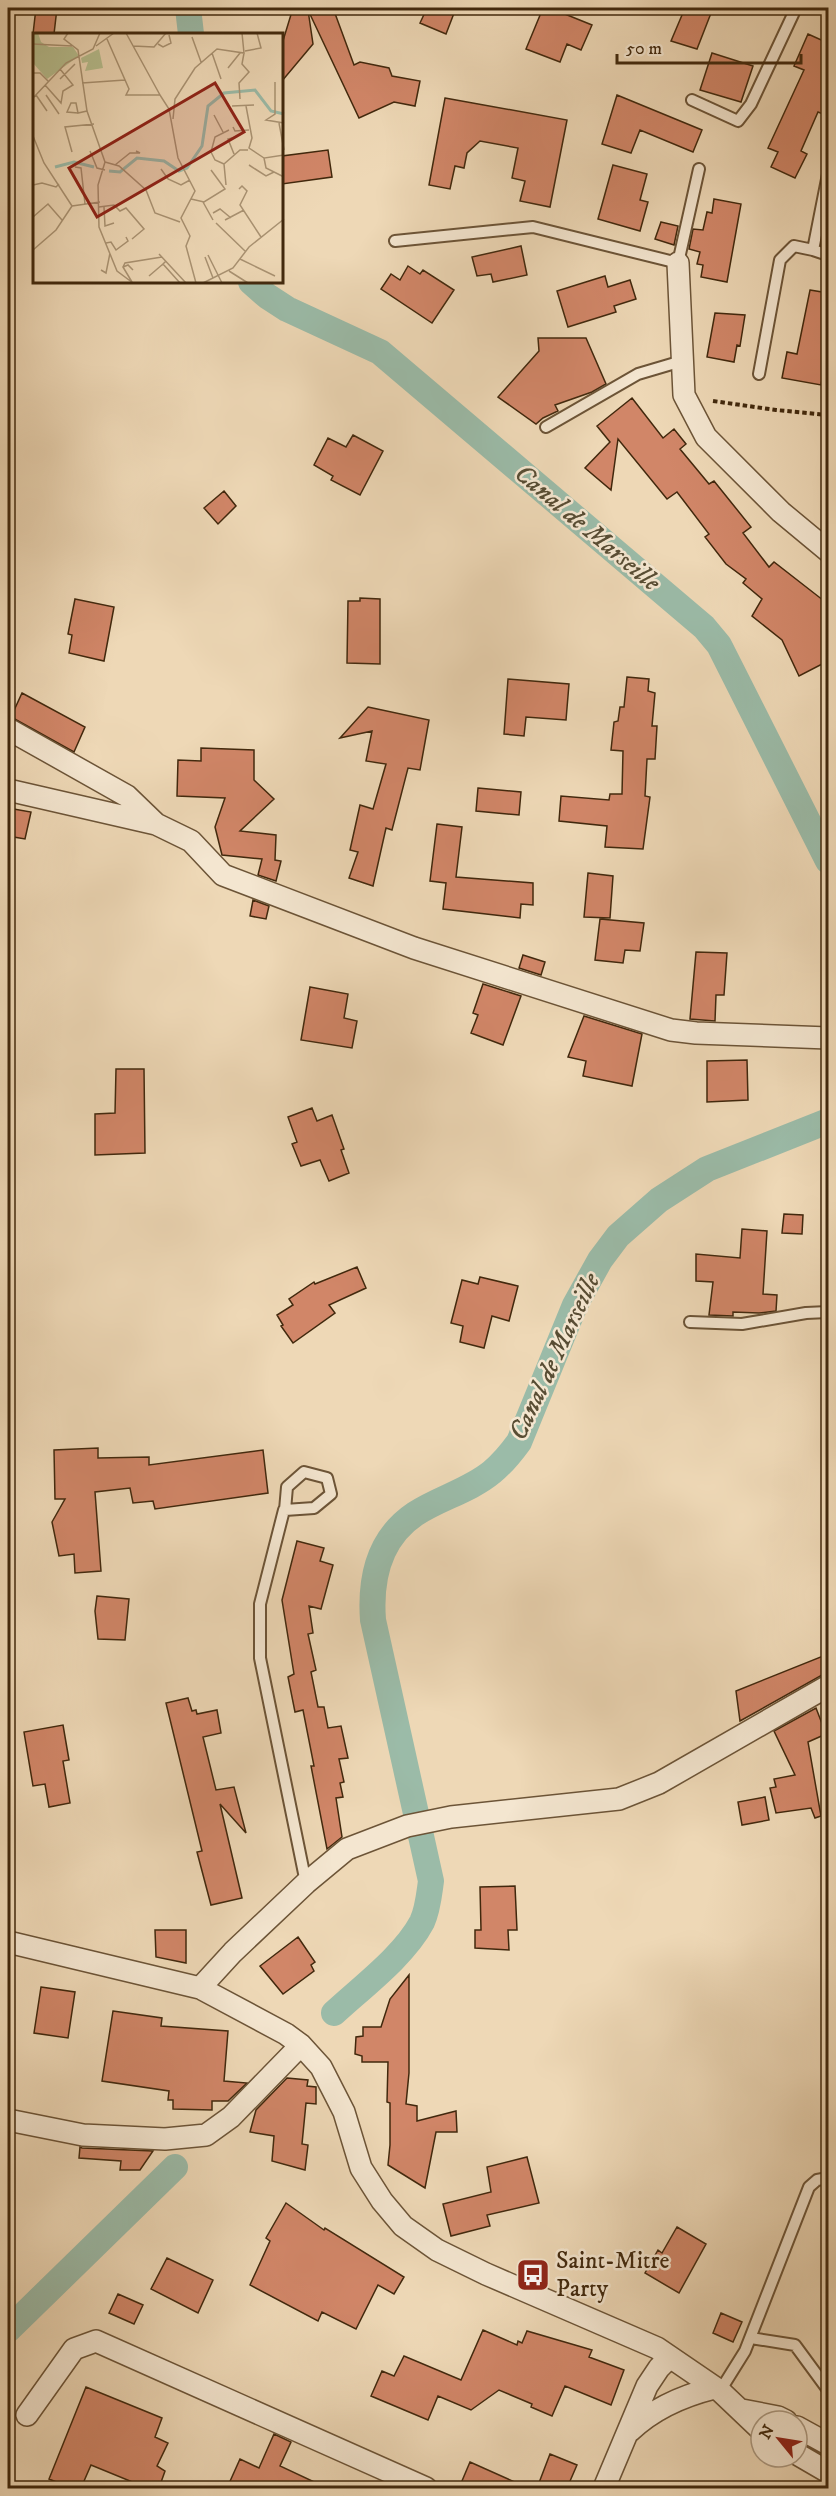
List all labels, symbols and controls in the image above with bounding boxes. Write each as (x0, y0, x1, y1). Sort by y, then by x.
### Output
scale bar (617, 27, 802, 65)
inset map (33, 33, 284, 284)
text: 50 m (626, 38, 662, 60)
water label: Canal de Marseille (507, 457, 668, 599)
water label: Canal de Marseille (502, 1267, 609, 1446)
place label: Saint-Mitre Party (556, 2246, 669, 2304)
bus stop icon: Saint-Mitre Party (515, 2257, 551, 2293)
north arrow (749, 2409, 809, 2469)
text: N (755, 2421, 779, 2443)

